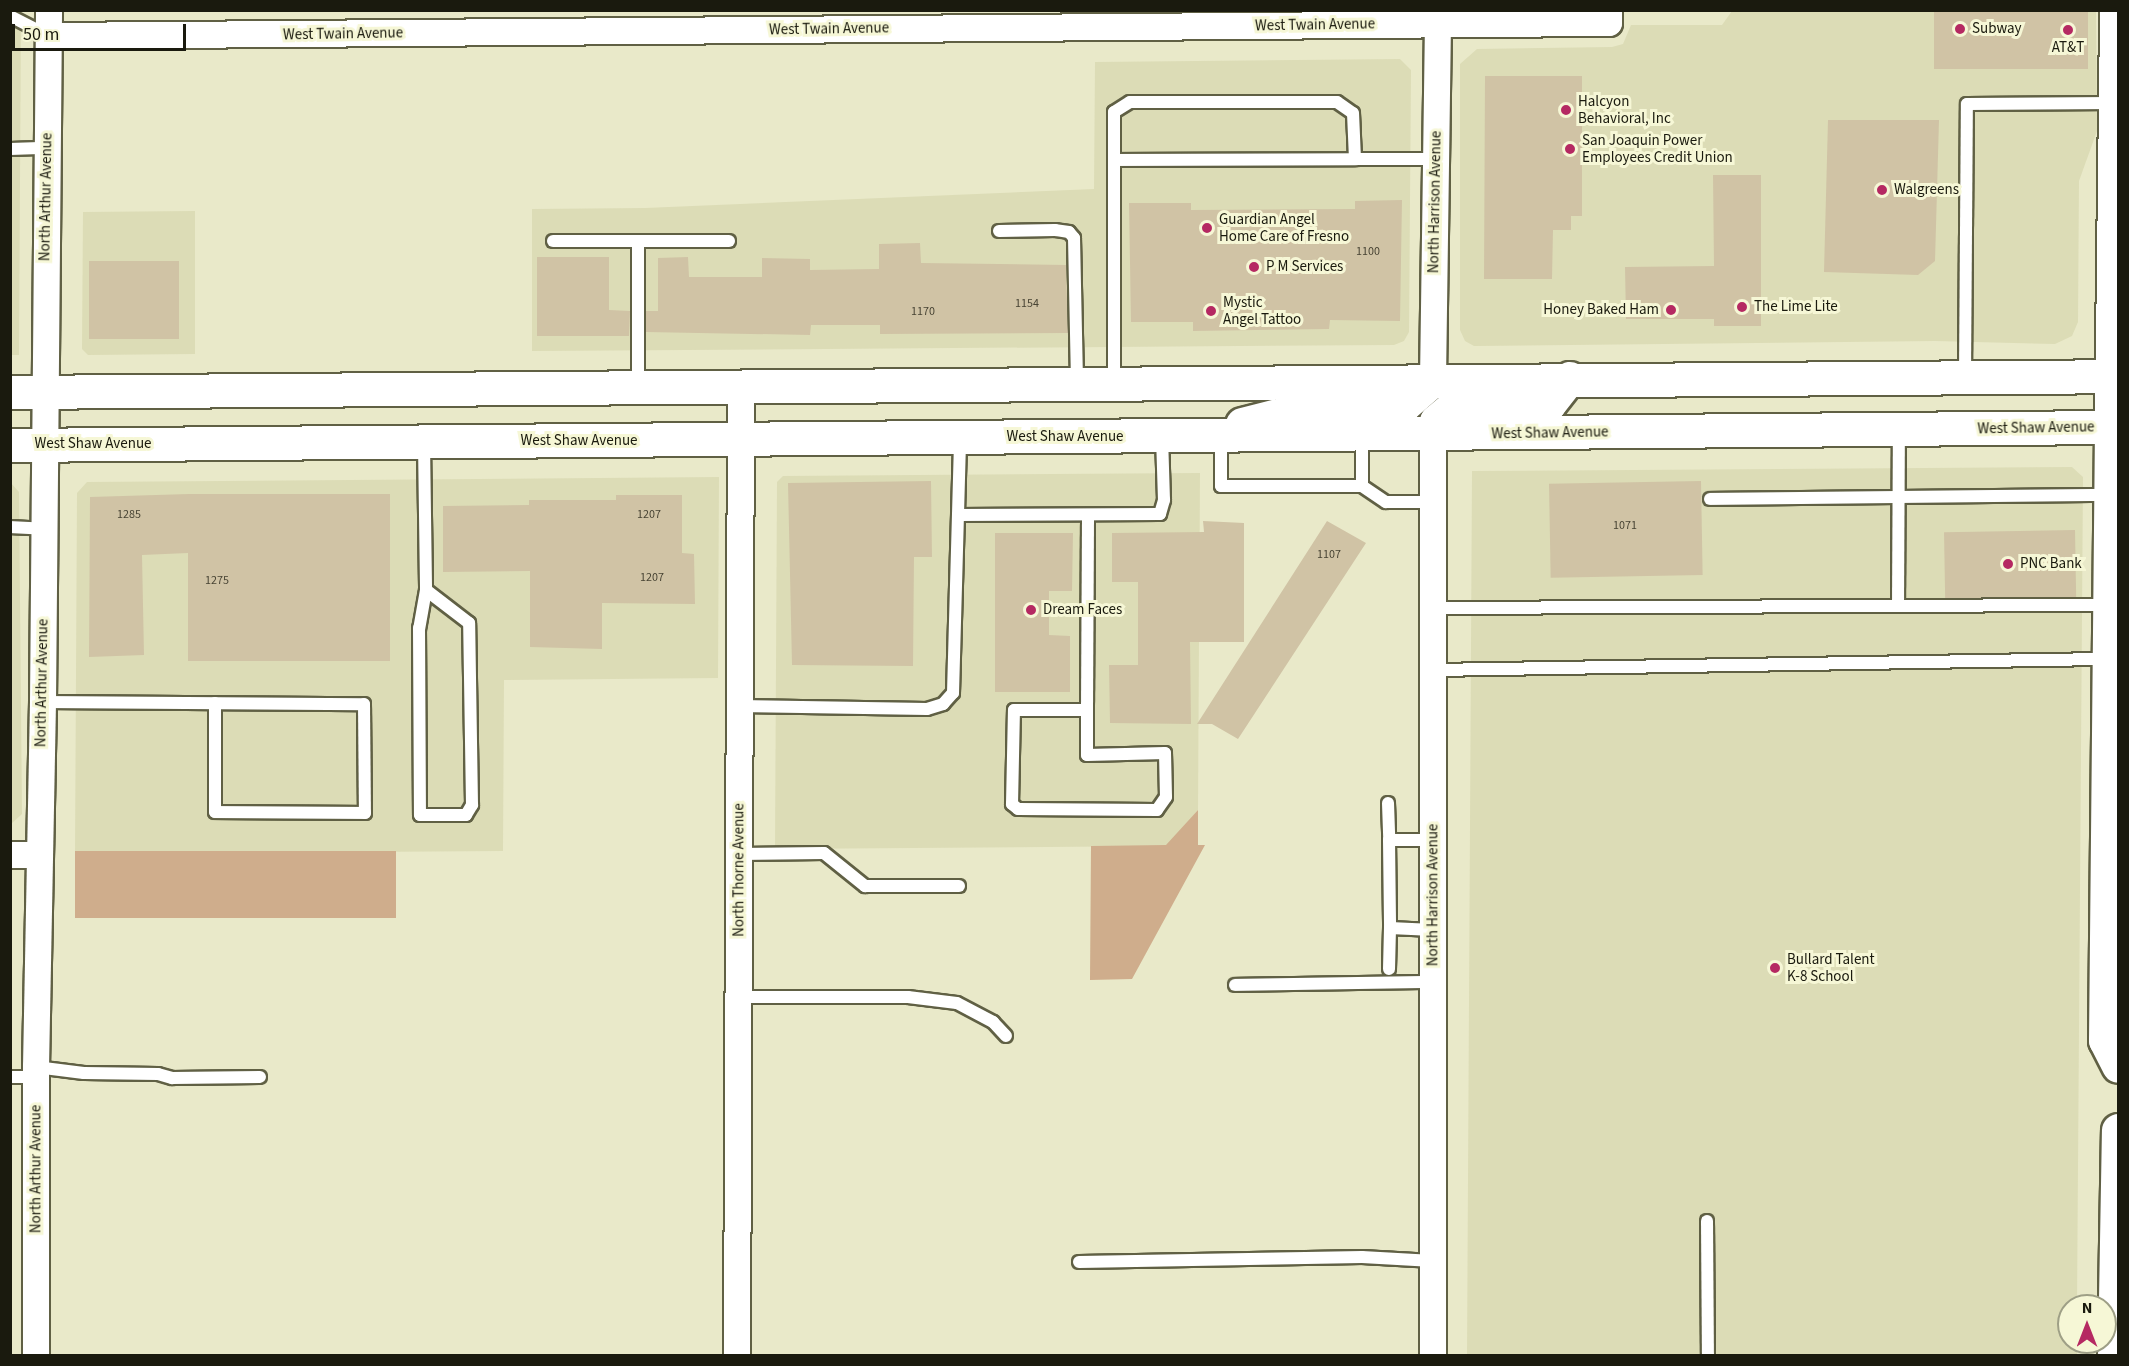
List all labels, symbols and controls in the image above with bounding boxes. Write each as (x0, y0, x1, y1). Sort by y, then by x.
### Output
scale bar (15, 12, 189, 50)
street label: West Twain Avenue (1255, 15, 1375, 35)
street label: West Twain Avenue (769, 19, 889, 39)
place label: Subway (1972, 20, 2022, 38)
text: 50 m (23, 22, 59, 47)
marker: Subway (1953, 22, 1967, 36)
marker: AT&T (2061, 23, 2075, 37)
street label: West Twain Avenue (283, 24, 403, 44)
place label: AT&T (2052, 39, 2084, 57)
place label: Halcyon Behavioral, Inc (1578, 92, 1671, 127)
marker: Halcyon Behavioral, Inc (1559, 103, 1573, 117)
street label: North Harrison Avenue (1425, 131, 1445, 273)
place label: San Joaquin Power Employees Credit Union (1582, 131, 1733, 166)
street label: North Arthur Avenue (36, 133, 56, 261)
marker: San Joaquin Power Employees Credit Union (1563, 142, 1577, 156)
place label: Walgreens (1894, 181, 1959, 199)
marker: Walgreens (1875, 183, 1889, 197)
place label: Guardian Angel Home Care of Fresno (1219, 210, 1349, 245)
marker: Guardian Angel Home Care of Fresno (1200, 221, 1214, 235)
house number: 1100 (1356, 245, 1380, 259)
place label: P M Services (1266, 258, 1343, 276)
marker: P M Services (1247, 260, 1261, 274)
place label: Mystic Angel Tattoo (1223, 293, 1301, 328)
house number: 1154 (1015, 297, 1039, 311)
place label: The Lime Lite (1754, 298, 1838, 316)
marker: The Lime Lite (1735, 300, 1749, 314)
place label: Honey Baked Ham (1543, 301, 1659, 319)
marker: Honey Baked Ham (1664, 303, 1678, 317)
marker: Mystic Angel Tattoo (1204, 304, 1218, 318)
house number: 1170 (911, 305, 935, 319)
street label: West Shaw Avenue (1977, 418, 2095, 438)
street label: West Shaw Avenue (1491, 423, 1609, 443)
street label: West Shaw Avenue (1006, 428, 1124, 446)
street label: West Shaw Avenue (520, 432, 638, 450)
street label: West Shaw Avenue (34, 435, 152, 453)
house number: 1285 (117, 508, 141, 522)
house number: 1207 (637, 508, 661, 522)
house number: 1071 (1613, 519, 1637, 533)
house number: 1107 (1317, 548, 1341, 562)
place label: PNC Bank (2020, 555, 2082, 573)
marker: PNC Bank (2001, 557, 2015, 571)
house number: 1207 (640, 571, 664, 585)
house number: 1275 (205, 574, 229, 588)
place label: Dream Faces (1043, 601, 1122, 619)
marker: Dream Faces (1024, 603, 1038, 617)
street label: North Arthur Avenue (32, 619, 52, 747)
street label: North Thorne Avenue (730, 803, 748, 937)
street label: North Harrison Avenue (1424, 824, 1442, 966)
place label: Bullard Talent K-8 School (1787, 950, 1875, 985)
marker: Bullard Talent K-8 School (1768, 961, 1782, 975)
street label: North Arthur Avenue (27, 1105, 45, 1233)
north arrow (2057, 1294, 2117, 1354)
text: N (2082, 1297, 2092, 1319)

